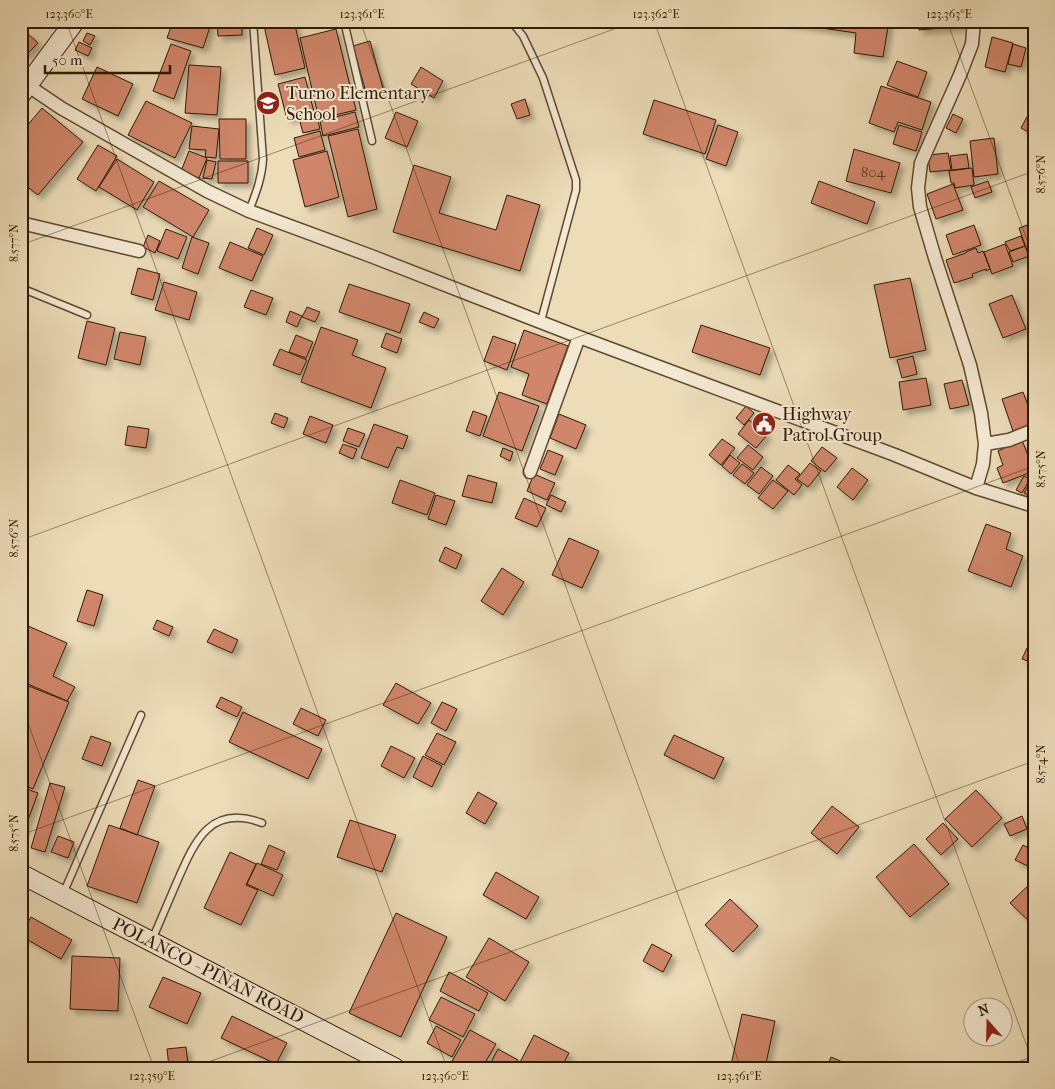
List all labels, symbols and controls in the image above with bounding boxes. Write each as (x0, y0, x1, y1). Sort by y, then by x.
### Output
text: 123.360°E (45, 7, 93, 21)
text: 123.361°E (339, 7, 385, 21)
text: 123.362°E (633, 7, 679, 21)
text: 123.363°E (926, 7, 972, 21)
scale bar (45, 42, 170, 74)
text: 50 m (52, 51, 83, 69)
place label: Turno Elementary School (286, 83, 431, 125)
school or university icon: Turno Elementary School (255, 90, 281, 116)
text: 8.576°N (1034, 155, 1048, 193)
house number: 804 (861, 163, 886, 181)
text: 8.577°N (7, 224, 21, 262)
place label: Highway Patrol Group (782, 404, 882, 446)
public building icon: Highway Patrol Group (751, 411, 777, 437)
text: 8.575°N (1034, 450, 1048, 488)
text: 8.576°N (7, 519, 21, 557)
text: 8.574°N (1034, 744, 1048, 784)
text: 8.575°N (7, 814, 21, 852)
street label: POLANCO - PIÑAN ROAD (109, 913, 308, 1029)
north arrow (962, 996, 1012, 1046)
text: N (976, 1000, 992, 1020)
text: 123.359°E (129, 1069, 175, 1083)
text: 123.360°E (421, 1069, 469, 1083)
text: 123.361°E (716, 1069, 762, 1083)

